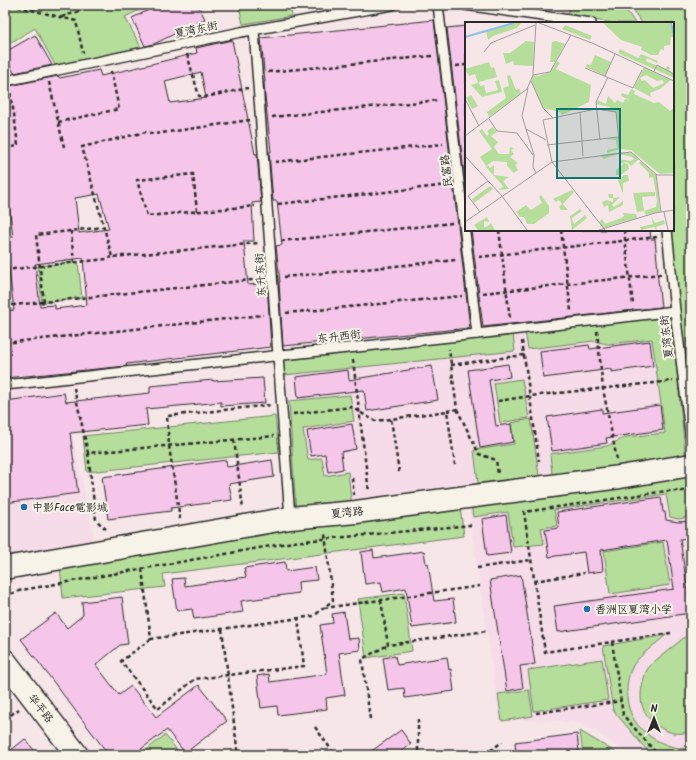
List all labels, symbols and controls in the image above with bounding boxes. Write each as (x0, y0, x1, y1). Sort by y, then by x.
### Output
street label: 夏湾东街 (173, 16, 221, 43)
inset map (465, 22, 674, 231)
street label: 民富路 (436, 153, 458, 188)
street label: 东升东街 (250, 251, 272, 298)
street label: 夏湾东街 (655, 313, 679, 360)
street label: 东升西街 (316, 326, 363, 348)
place label: 中影Face電影城 (32, 499, 108, 517)
marker: 中影Face電影城 (19, 502, 29, 512)
street label: 夏湾路 (330, 502, 364, 524)
place label: 香洲区夏湾小学 (595, 601, 672, 619)
marker: 香洲区夏湾小学 (582, 604, 592, 614)
street label: 华平路 (23, 690, 57, 727)
north arrow (634, 698, 674, 738)
text: N (651, 700, 658, 718)

